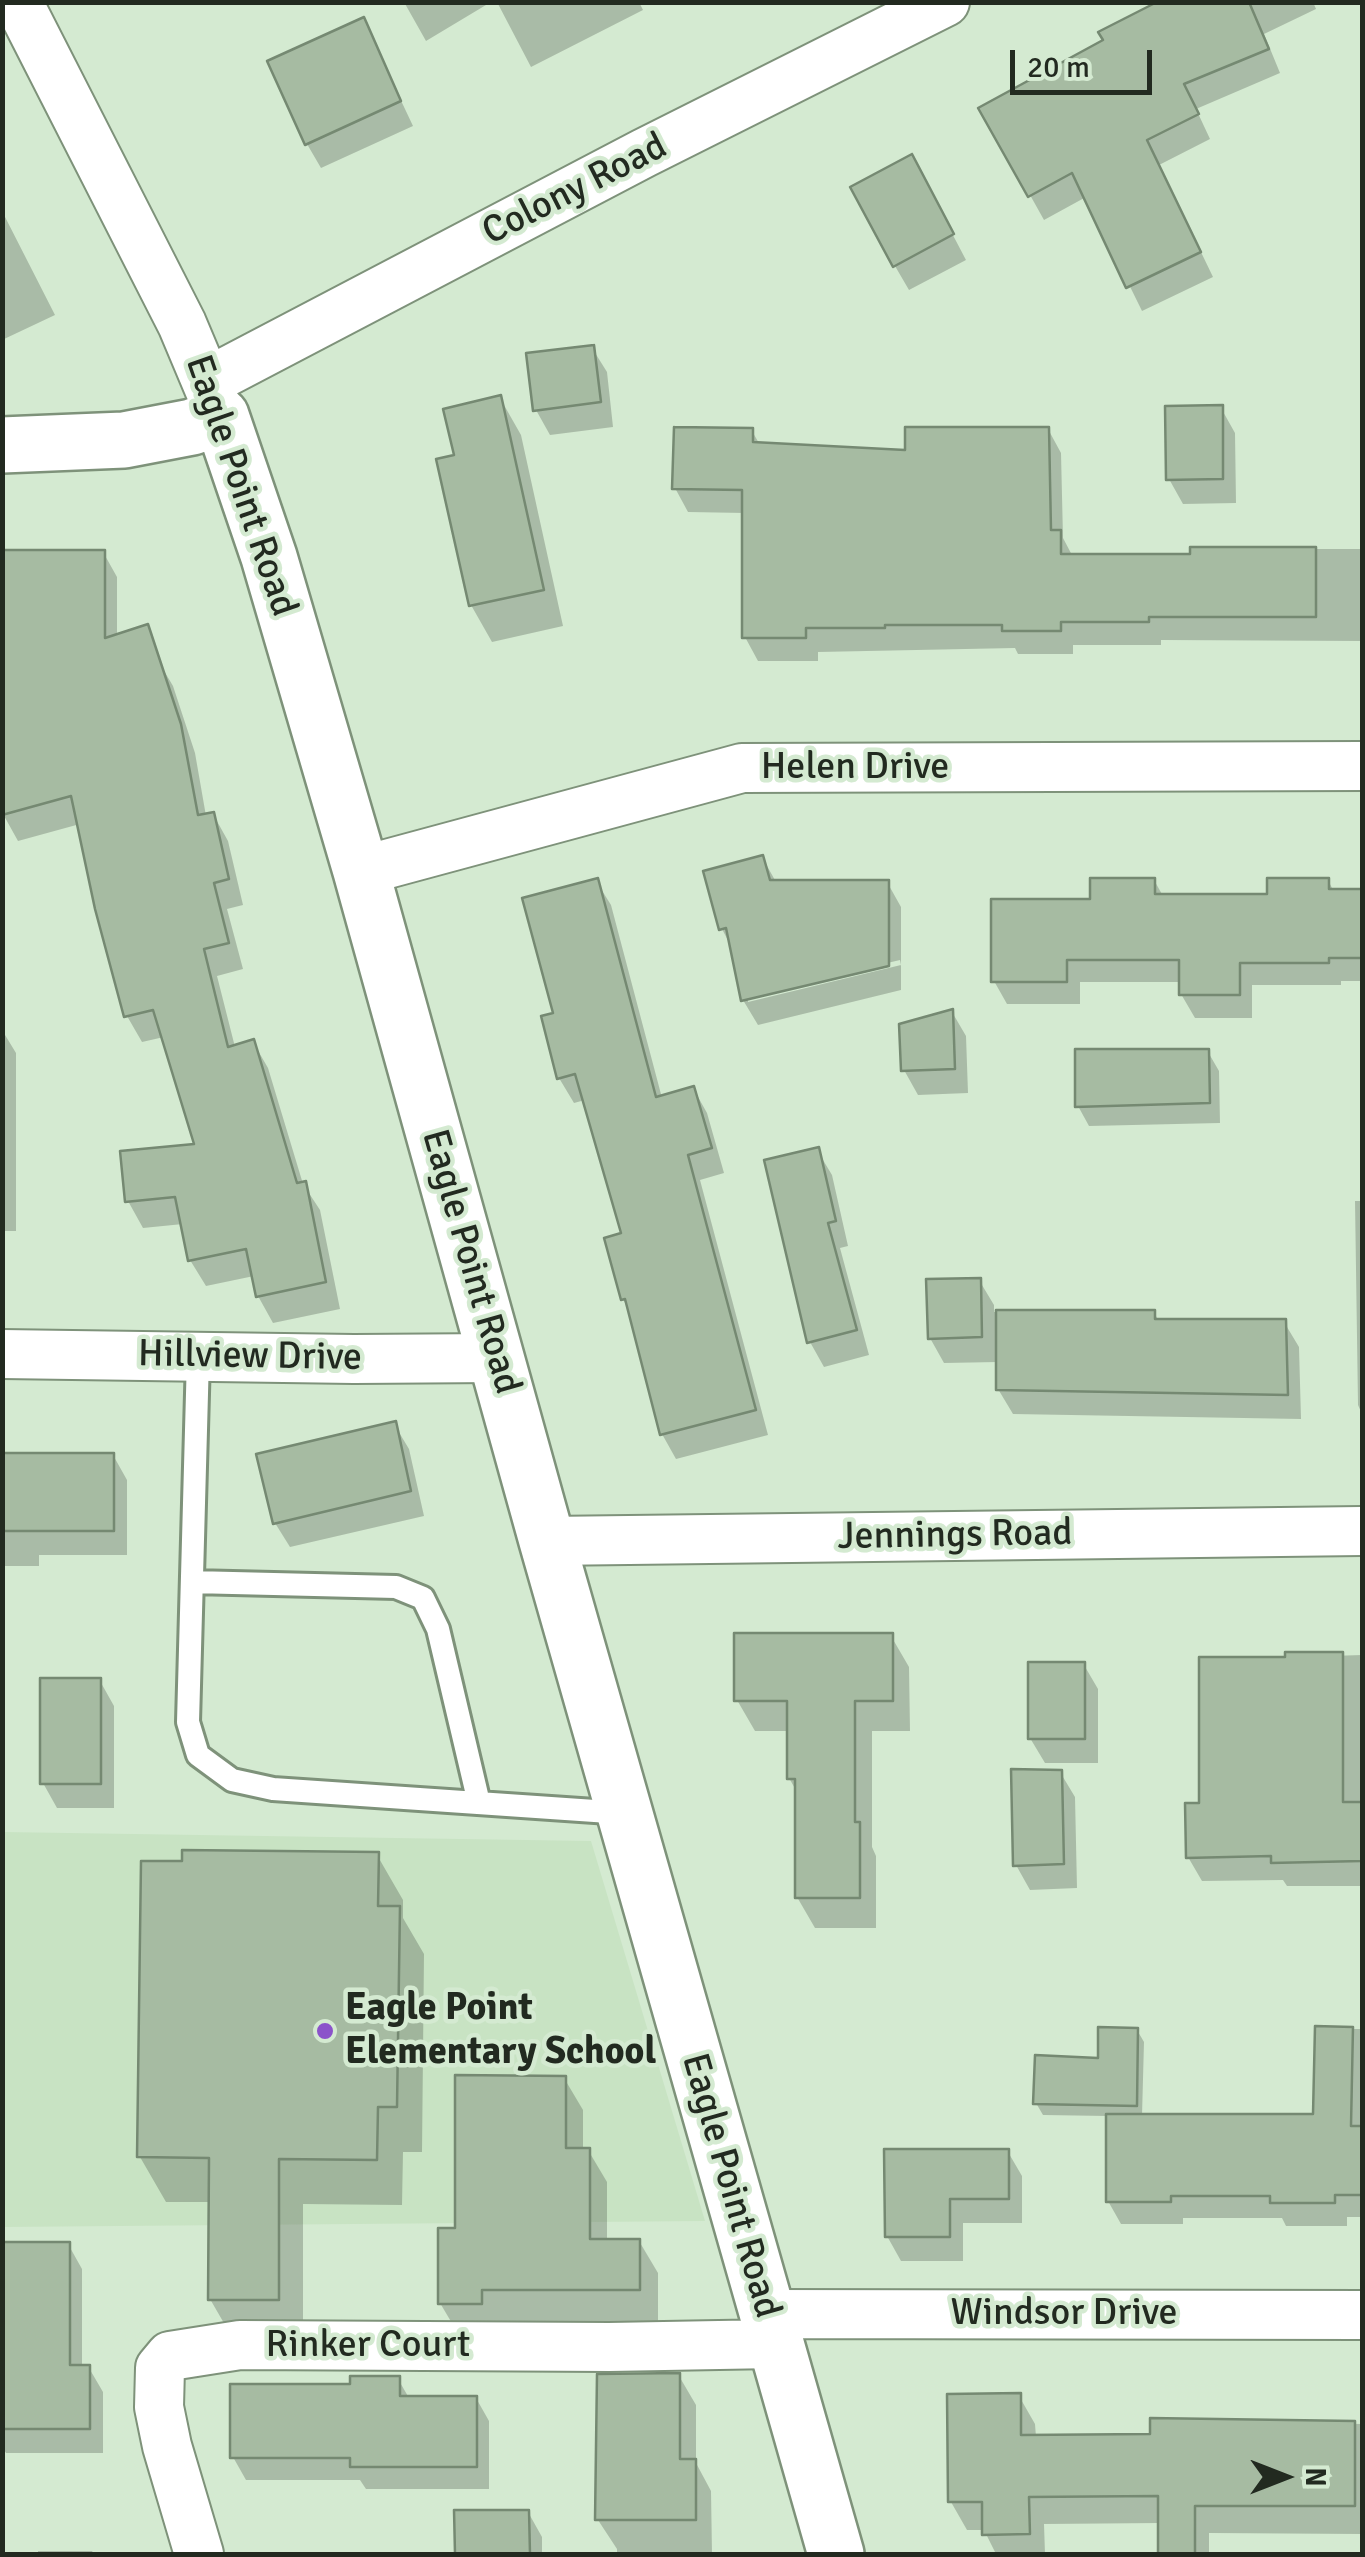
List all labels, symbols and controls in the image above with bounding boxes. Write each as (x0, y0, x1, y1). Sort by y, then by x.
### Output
scale bar (1015, 30, 1158, 92)
text: 20 m (1027, 49, 1090, 86)
street label: Colony Road (475, 124, 675, 256)
street label: Eagle Point Road (174, 350, 306, 622)
street label: Helen Drive (761, 745, 949, 791)
street label: Eagle Point Road (410, 1125, 530, 1399)
street label: Hillview Drive (138, 1332, 362, 1382)
street label: Jennings Road (837, 1511, 1073, 1561)
place label: Eagle Point Elementary School (345, 1986, 656, 2076)
marker: Eagle Point Elementary School (314, 2020, 336, 2042)
street label: Eagle Point Road (670, 2049, 790, 2323)
street label: Windsor Drive (950, 2291, 1178, 2337)
street label: Rinker Court (266, 2323, 470, 2369)
north arrow (1235, 2427, 1335, 2527)
text: N (1298, 2467, 1332, 2487)

